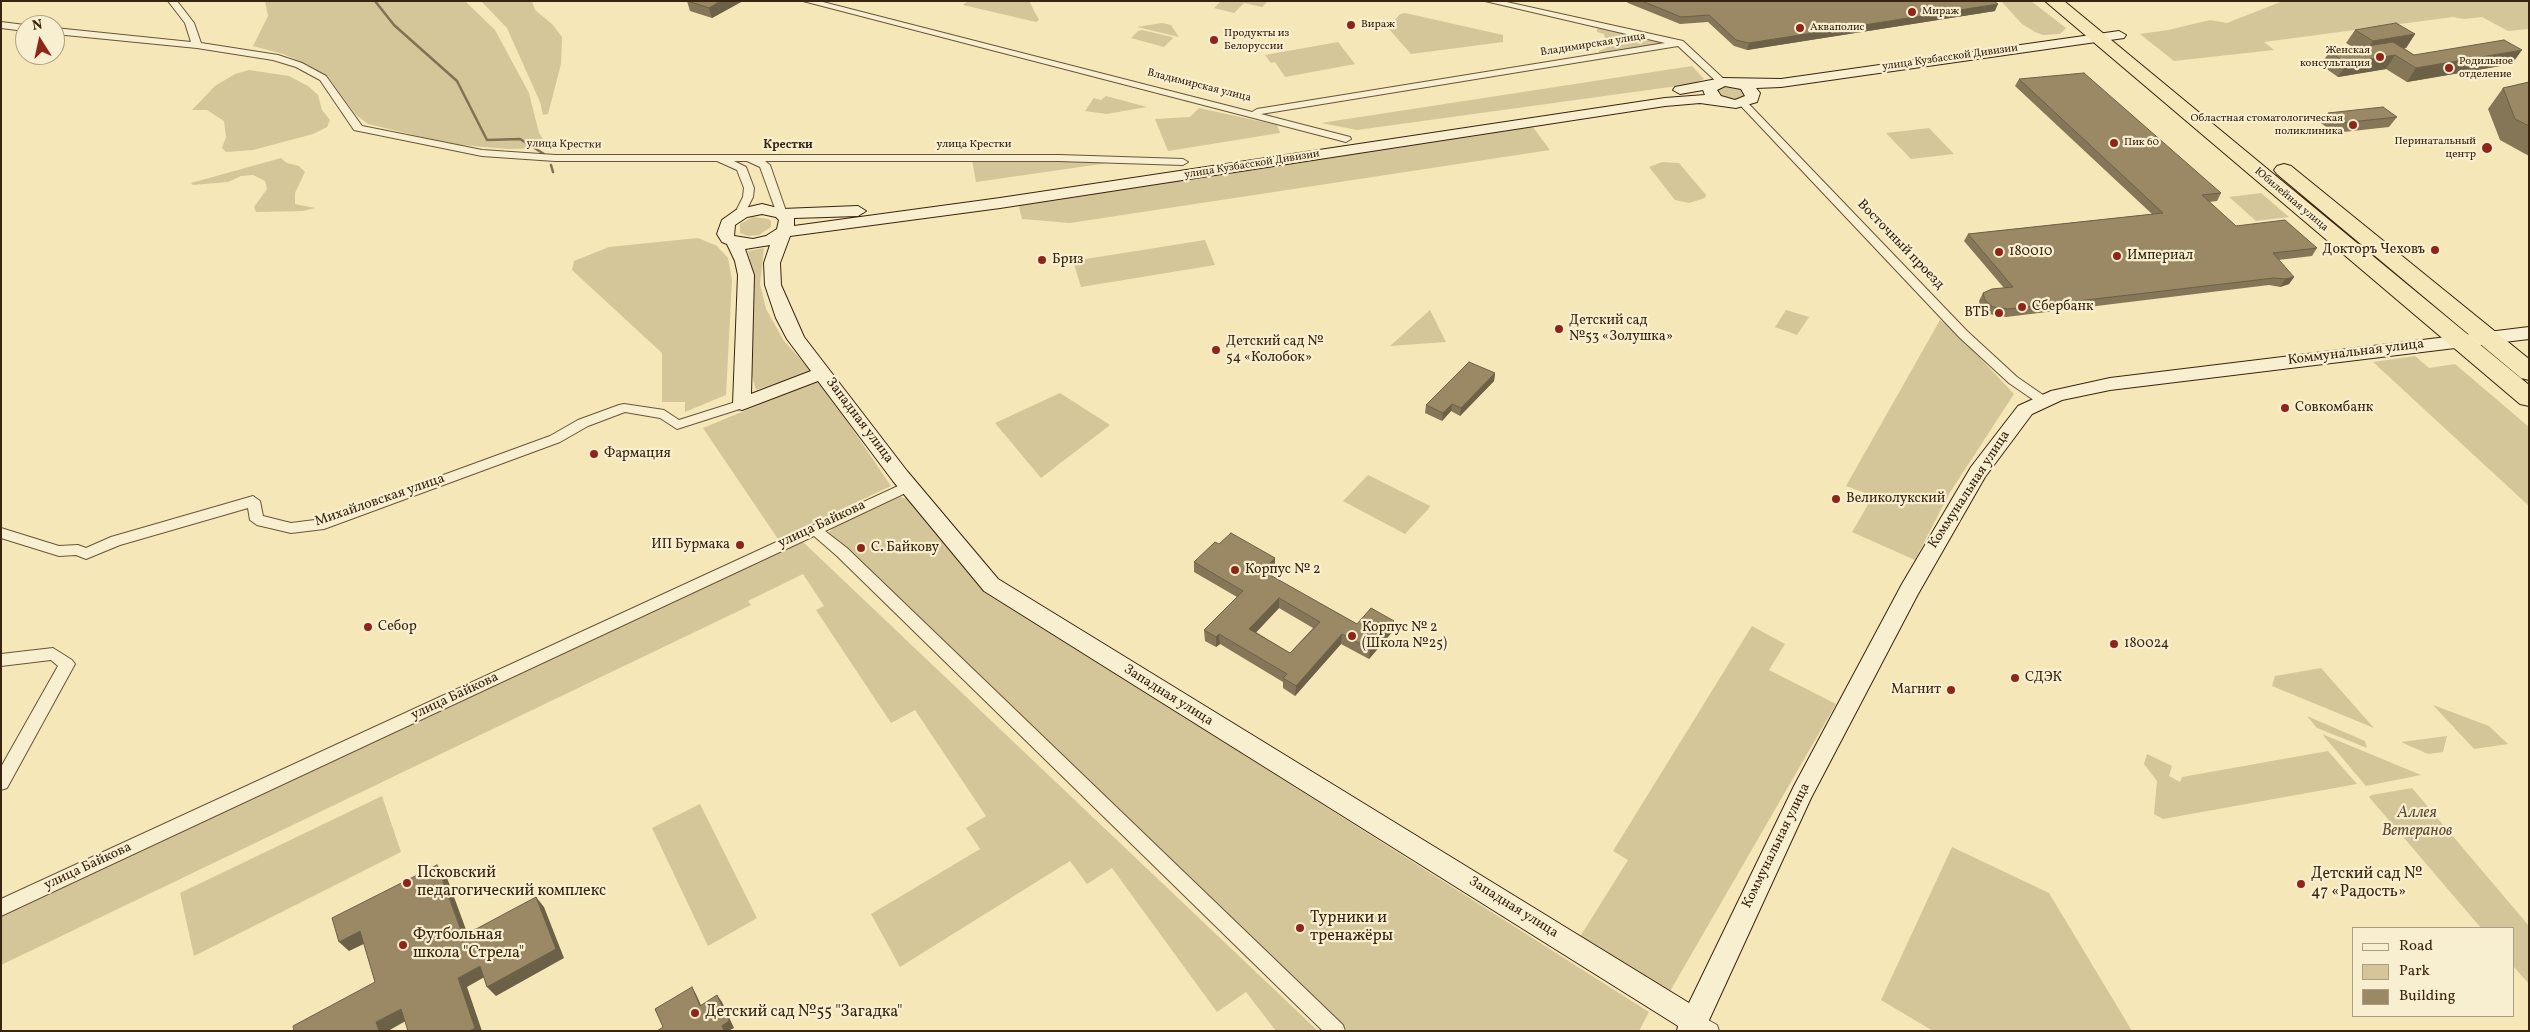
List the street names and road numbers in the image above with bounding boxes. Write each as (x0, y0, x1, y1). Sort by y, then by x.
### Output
street label: Владимирская улица (1539, 30, 1647, 60)
street label: улица Кузбасской Дивизии (1881, 42, 2019, 74)
street label: Владимирская улица (1146, 67, 1252, 105)
street label: улица Крестки (526, 138, 602, 152)
street label: улица Крестки (937, 138, 1011, 152)
street label: улица Кузбасской Дивизии (1183, 148, 1321, 182)
street label: Юбилейная улица (2251, 165, 2331, 235)
street label: Восточный проезд (1853, 197, 1947, 293)
street label: Коммунальная улица (2287, 336, 2425, 370)
street label: Западная улица (821, 375, 897, 467)
street label: Коммунальная улица (1926, 428, 2014, 552)
street label: Михайловская улица (313, 471, 447, 531)
street label: улица Байкова (776, 497, 868, 553)
street label: Западная улица (1120, 662, 1216, 730)
street label: улица Байкова (409, 669, 501, 725)
street label: Коммунальная улица (1739, 781, 1815, 911)
street label: улица Байкова (42, 839, 134, 895)
street label: Западная улица (1465, 874, 1561, 942)

